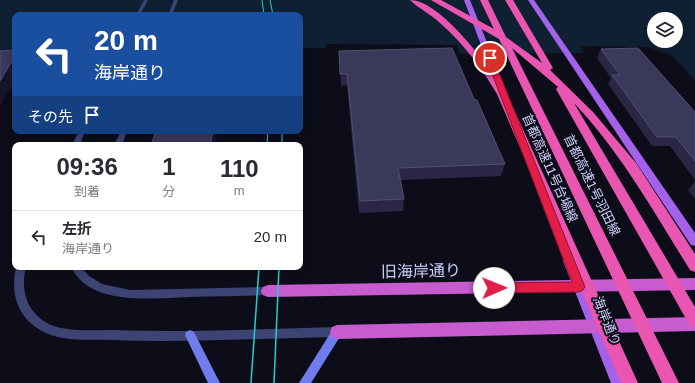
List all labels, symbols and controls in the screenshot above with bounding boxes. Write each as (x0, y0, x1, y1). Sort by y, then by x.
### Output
map controls (647, 12, 683, 48)
button: layers (647, 12, 683, 48)
text: 20 m (94, 25, 158, 56)
icon: left (28, 28, 80, 80)
pin (473, 41, 507, 75)
icon: arrive (479, 47, 501, 69)
text: 海岸通り (94, 63, 166, 83)
icon: arrive (81, 104, 103, 126)
text: その先 (28, 108, 73, 125)
street label: 首都高速11号台場線 (519, 111, 581, 225)
street label: 首都高速1号羽田線 (561, 132, 623, 238)
text: 09:36 (56, 153, 118, 180)
text: 1 (162, 153, 176, 180)
text: 110 (220, 155, 259, 182)
text: m (234, 183, 245, 198)
text: 到着 (74, 184, 100, 199)
text: 分 (162, 184, 175, 199)
text: 左折 (62, 220, 92, 237)
icon: left (28, 226, 50, 248)
text: 20 m (254, 228, 287, 245)
text: 海岸通り (62, 241, 114, 256)
street label: 旧海岸通り (381, 262, 461, 280)
position arrow (473, 267, 515, 309)
street label: 海岸通り (590, 294, 624, 348)

